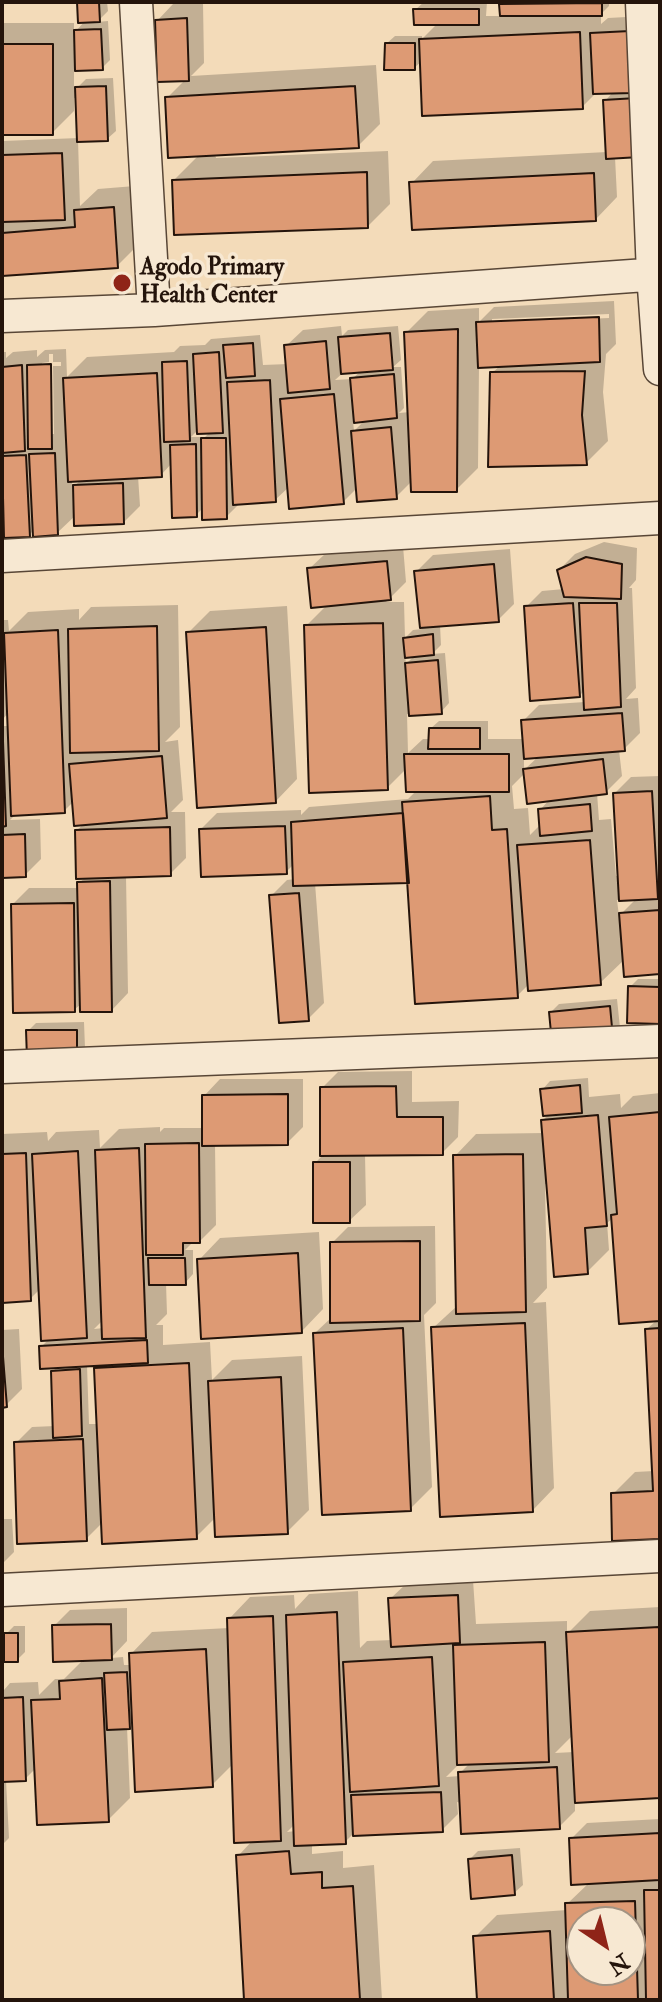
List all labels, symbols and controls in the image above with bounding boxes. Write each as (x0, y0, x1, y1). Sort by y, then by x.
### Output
place label: Agodo Primary Health Center (140, 255, 284, 311)
marker: Agodo Primary Health Center (111, 272, 133, 294)
north arrow (566, 1906, 646, 1986)
text: N (603, 1947, 635, 1981)

